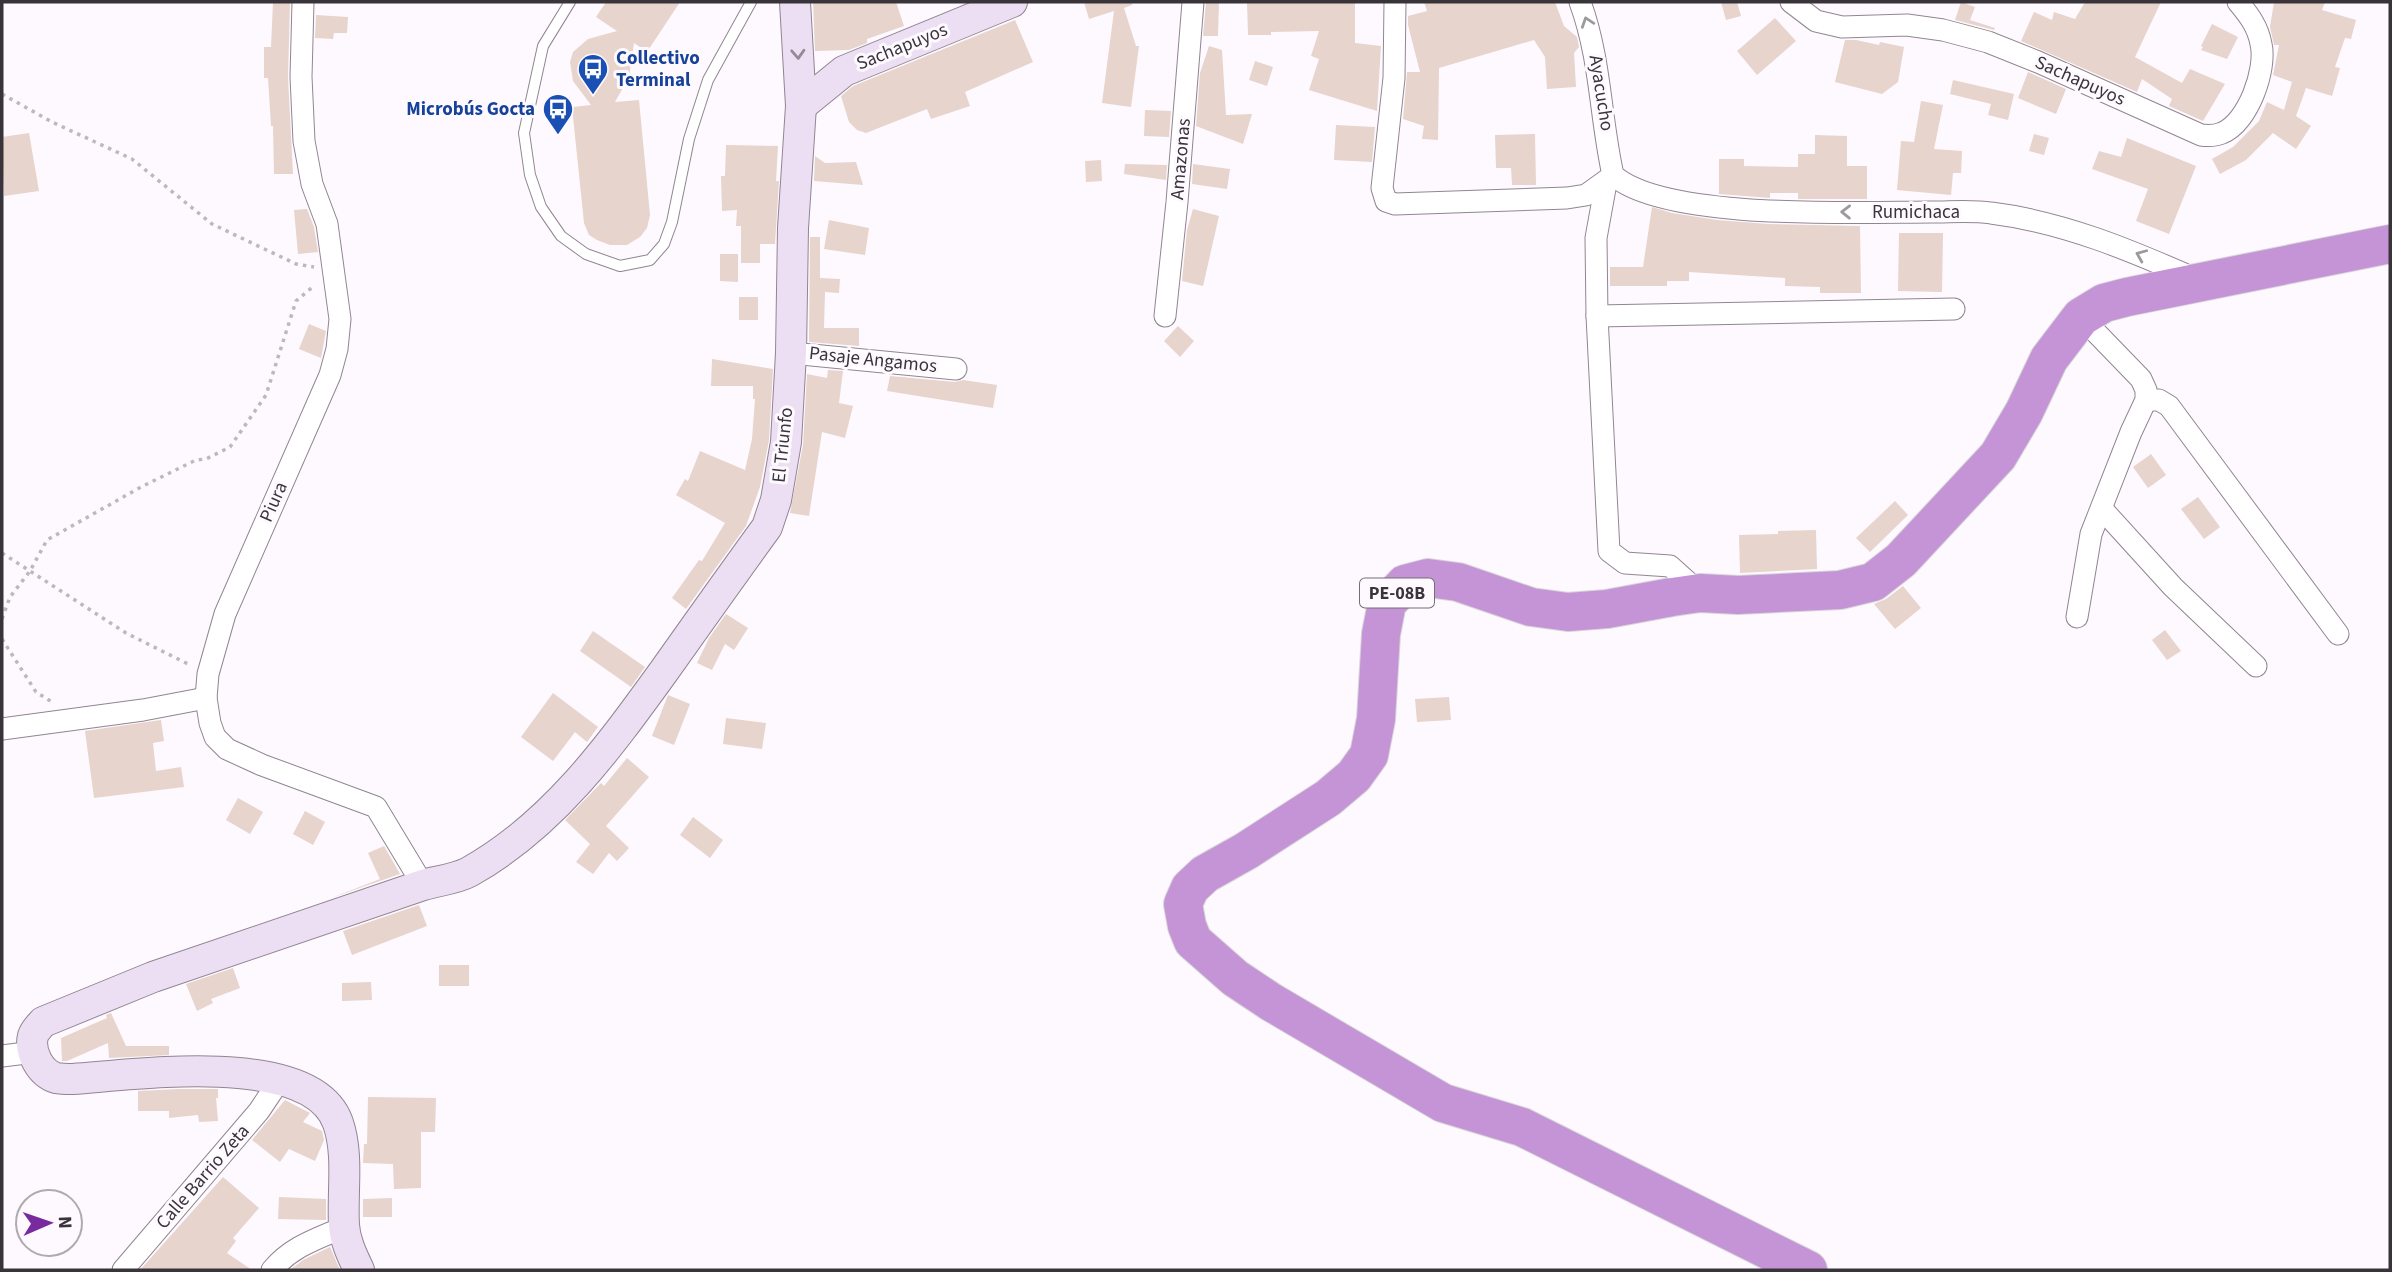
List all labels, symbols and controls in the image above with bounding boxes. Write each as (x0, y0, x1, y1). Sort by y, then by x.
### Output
street label: Sachapuyos (852, 16, 952, 78)
one-way arrow (1581, 16, 1595, 28)
place label: Collectivo Terminal (616, 45, 700, 94)
one-way arrow (790, 49, 805, 60)
street label: Sachapuyos (2031, 49, 2129, 113)
bus stop icon: Collectivo Terminal (576, 52, 610, 96)
street label: Ayacucho (1582, 53, 1620, 133)
bus stop icon: Microbús Gocta (541, 92, 575, 136)
place label: Microbús Gocta (406, 96, 535, 123)
street label: Amazonas (1164, 117, 1198, 201)
street label: Rumichaca (1872, 199, 1960, 226)
one-way arrow (1840, 204, 1851, 220)
one-way arrow (2136, 249, 2148, 263)
street label: Pasaje Angamos (808, 340, 938, 380)
street label: El Triunfo (766, 406, 800, 484)
street label: Piura (253, 478, 295, 526)
road number: PE-08B (1360, 578, 1434, 608)
street label: Calle Barrio Zeta (150, 1119, 256, 1235)
north arrow (14, 1188, 84, 1258)
text: N (51, 1216, 78, 1229)

